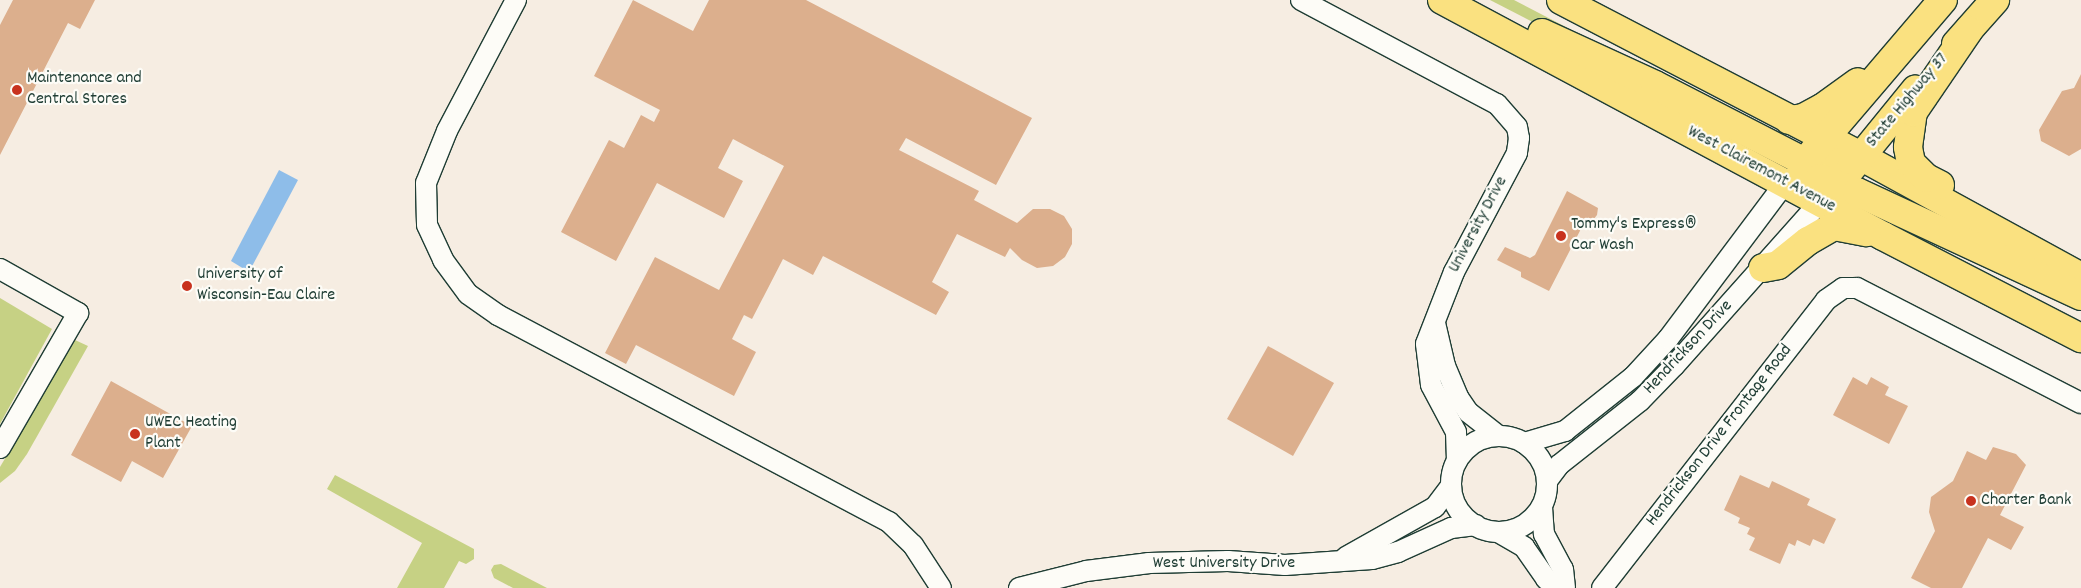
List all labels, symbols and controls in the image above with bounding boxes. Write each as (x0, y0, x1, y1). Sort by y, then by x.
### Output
street label: State Highway 37 (1862, 49, 1954, 153)
place label: Maintenance and Central Stores (27, 69, 142, 112)
marker: Maintenance and Central Stores (11, 84, 23, 96)
street label: West Clairemont Avenue (1683, 122, 1839, 218)
street label: University Drive (1445, 173, 1513, 277)
place label: Tommy's Express® Car Wash (1571, 215, 1697, 258)
marker: Tommy's Express® Car Wash (1555, 230, 1567, 242)
place label: University of Wisconsin-Eau Claire (197, 265, 335, 308)
marker: University of Wisconsin-Eau Claire (181, 280, 193, 292)
street label: Hendrickson Drive (1640, 296, 1738, 400)
street label: Hendrickson Drive Frontage Road (1642, 341, 1798, 531)
place label: UWEC Heating Plant (145, 413, 237, 456)
marker: UWEC Heating Plant (129, 428, 141, 440)
place label: Charter Bank (1981, 490, 2071, 512)
marker: Charter Bank (1965, 495, 1977, 507)
street label: West University Drive (1153, 553, 1295, 575)

